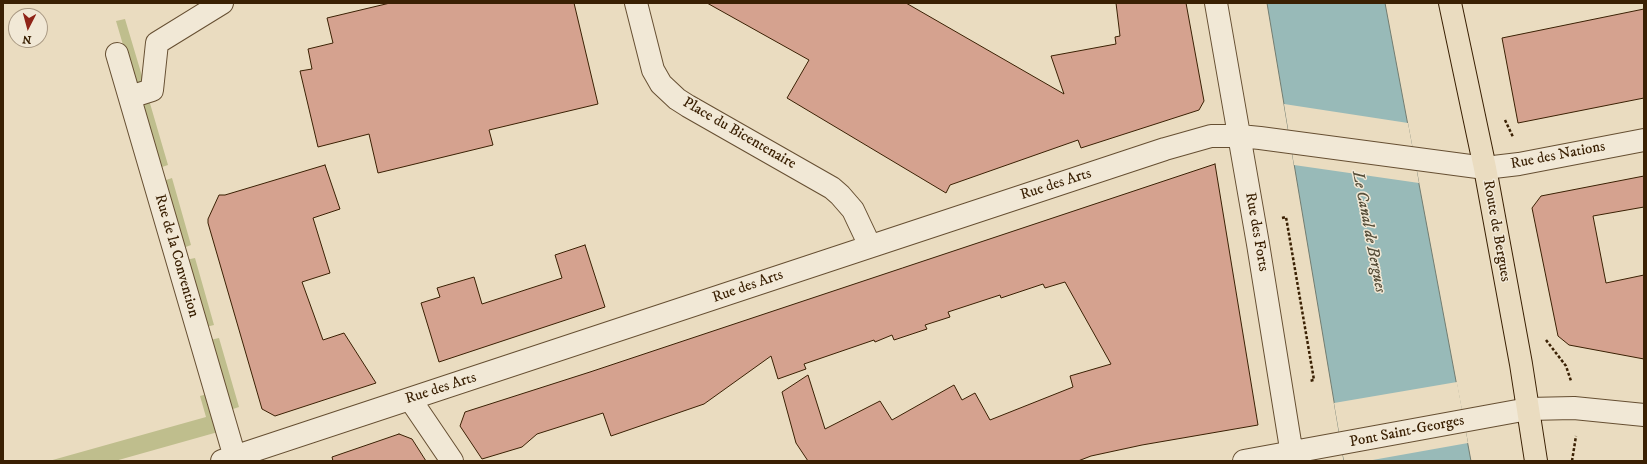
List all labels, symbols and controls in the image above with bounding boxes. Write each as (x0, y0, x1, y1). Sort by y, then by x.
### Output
north arrow (8, 8, 48, 48)
text: N (22, 32, 32, 46)
street label: Place du Bicentenaire (679, 94, 799, 174)
street label: Rue des Nations (1509, 138, 1607, 174)
street label: Rue des Arts (1018, 165, 1094, 205)
water label: Le Canal de Bergues (1347, 170, 1389, 294)
street label: Route de Bergues (1478, 179, 1514, 283)
street label: Rue des Forts (1240, 191, 1272, 273)
street label: Rue de la Convention (150, 192, 202, 320)
street label: Rue des Arts (710, 267, 786, 307)
street label: Rue des Arts (403, 369, 479, 409)
street label: Pont Saint-Georges (1348, 412, 1466, 452)

